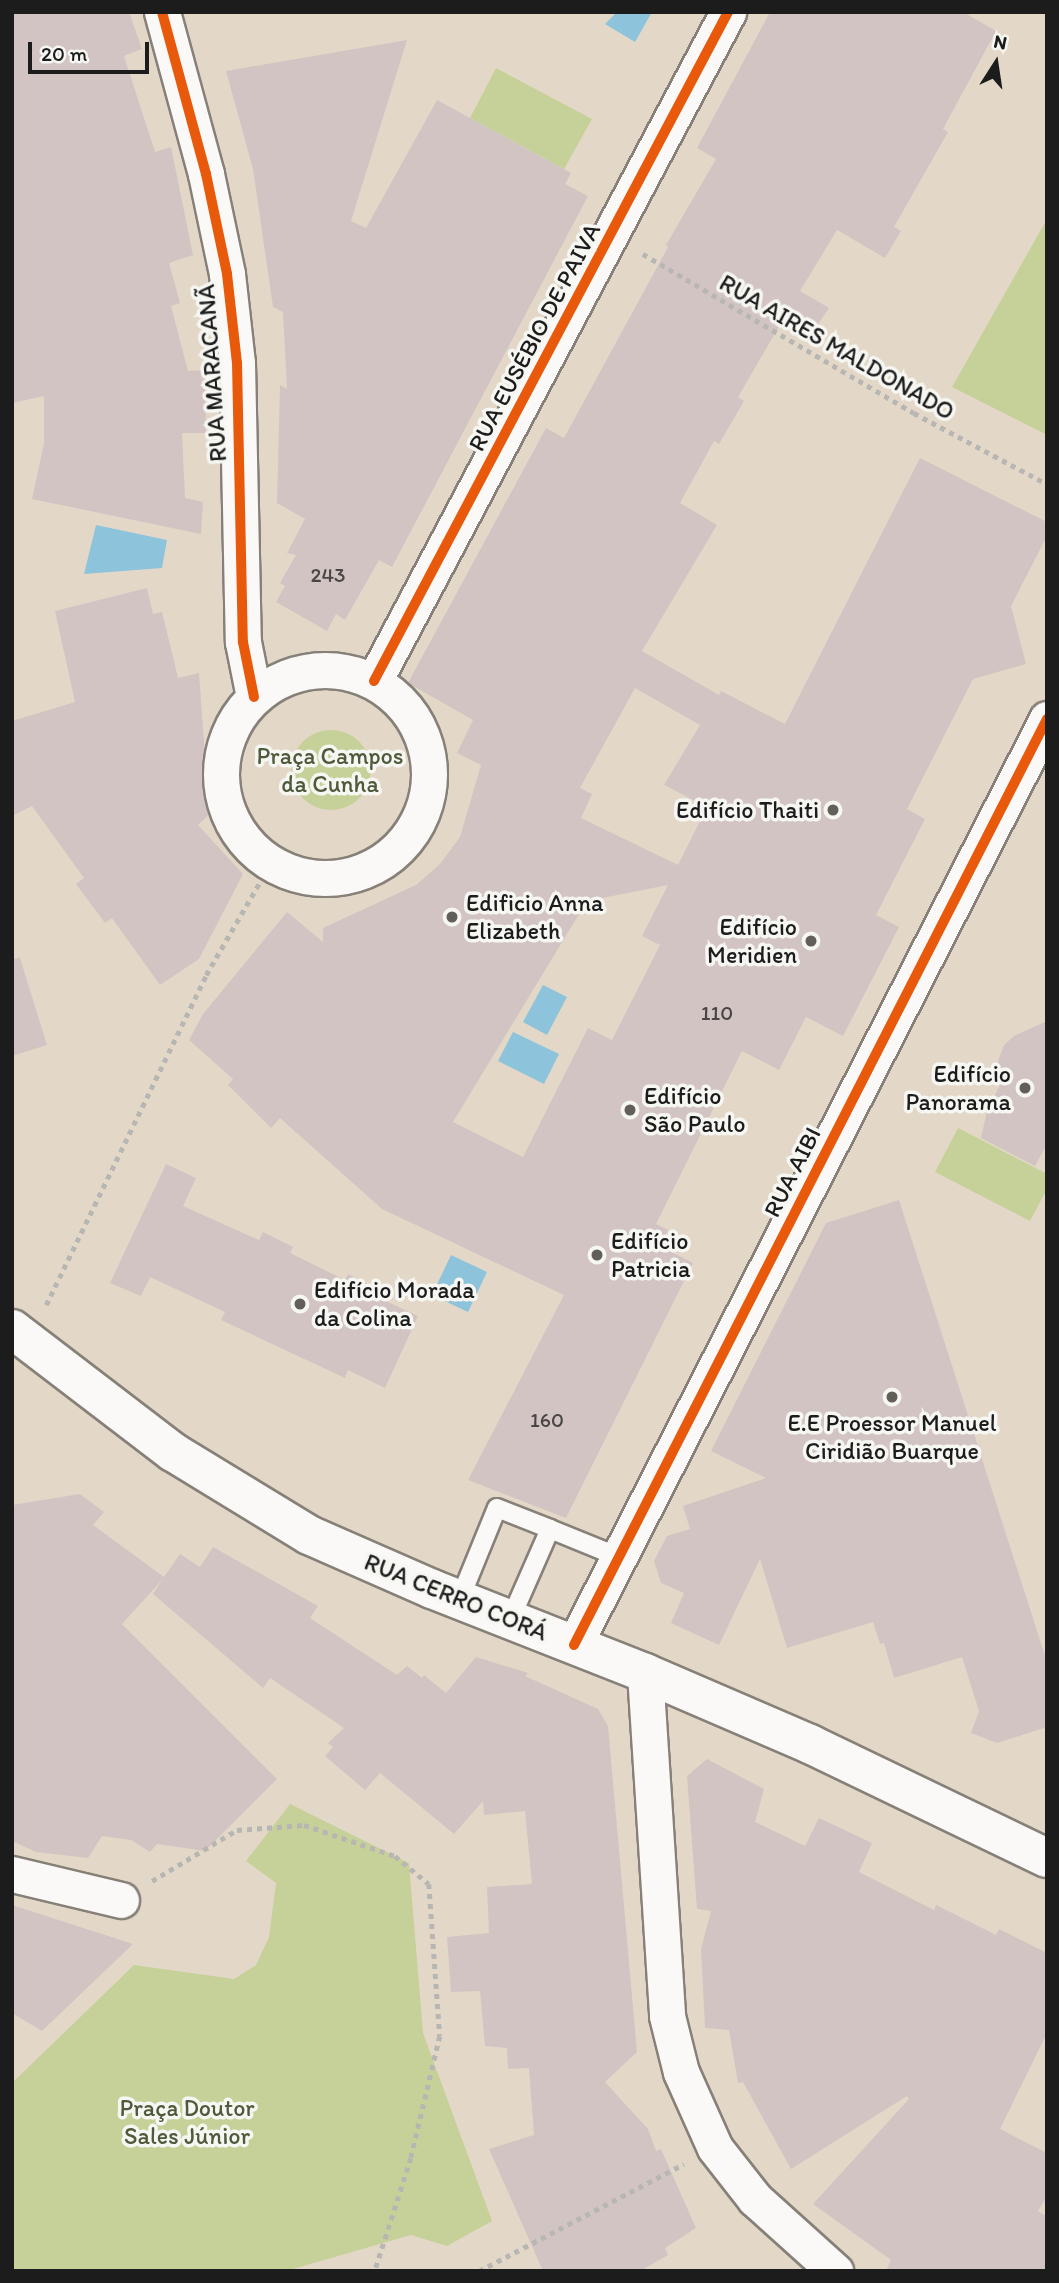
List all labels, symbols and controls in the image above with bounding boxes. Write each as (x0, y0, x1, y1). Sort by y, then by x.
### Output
scale bar (32, 28, 152, 72)
north arrow (961, 28, 1031, 98)
text: N (992, 29, 1009, 55)
text: 20 m (41, 41, 87, 66)
street label: RUA EUSÉBIO DE PAIVA (462, 219, 606, 455)
street label: RUA AIRES MALDONADO (716, 269, 958, 425)
street label: RUA MARACANÃ (191, 283, 233, 463)
house number: 243 (310, 562, 346, 588)
park label: Praça Campos da Cunha (256, 742, 404, 798)
place label: Edifício Thaiti (676, 796, 819, 824)
marker: Edifício Thaiti (825, 802, 841, 818)
place label: Edificio Anna Elizabeth (466, 889, 603, 945)
marker: Edificio Anna Elizabeth (444, 909, 460, 925)
place label: Edifício Meridien (707, 913, 797, 969)
marker: Edifício Meridien (803, 933, 819, 949)
house number: 110 (701, 1000, 733, 1026)
place label: Edifício Panorama (906, 1060, 1011, 1116)
marker: Edifício Panorama (1017, 1080, 1033, 1096)
place label: Edifício São Paulo (644, 1082, 745, 1138)
marker: Edifício São Paulo (622, 1102, 638, 1118)
street label: RUA AIBI (757, 1122, 827, 1222)
place label: Edifício Patricia (611, 1227, 690, 1283)
marker: Edifício Patricia (589, 1247, 605, 1263)
place label: Edifício Morada da Colina (314, 1276, 475, 1332)
marker: Edifício Morada da Colina (292, 1296, 308, 1312)
marker: E.E Proessor Manuel Ciridião Buarque (884, 1389, 900, 1405)
house number: 160 (530, 1407, 564, 1433)
place label: E.E Proessor Manuel Ciridião Buarque (787, 1409, 997, 1465)
street label: RUA CERRO CORÁ (360, 1547, 552, 1647)
park label: Praça Doutor Sales Júnior (119, 2094, 255, 2150)

